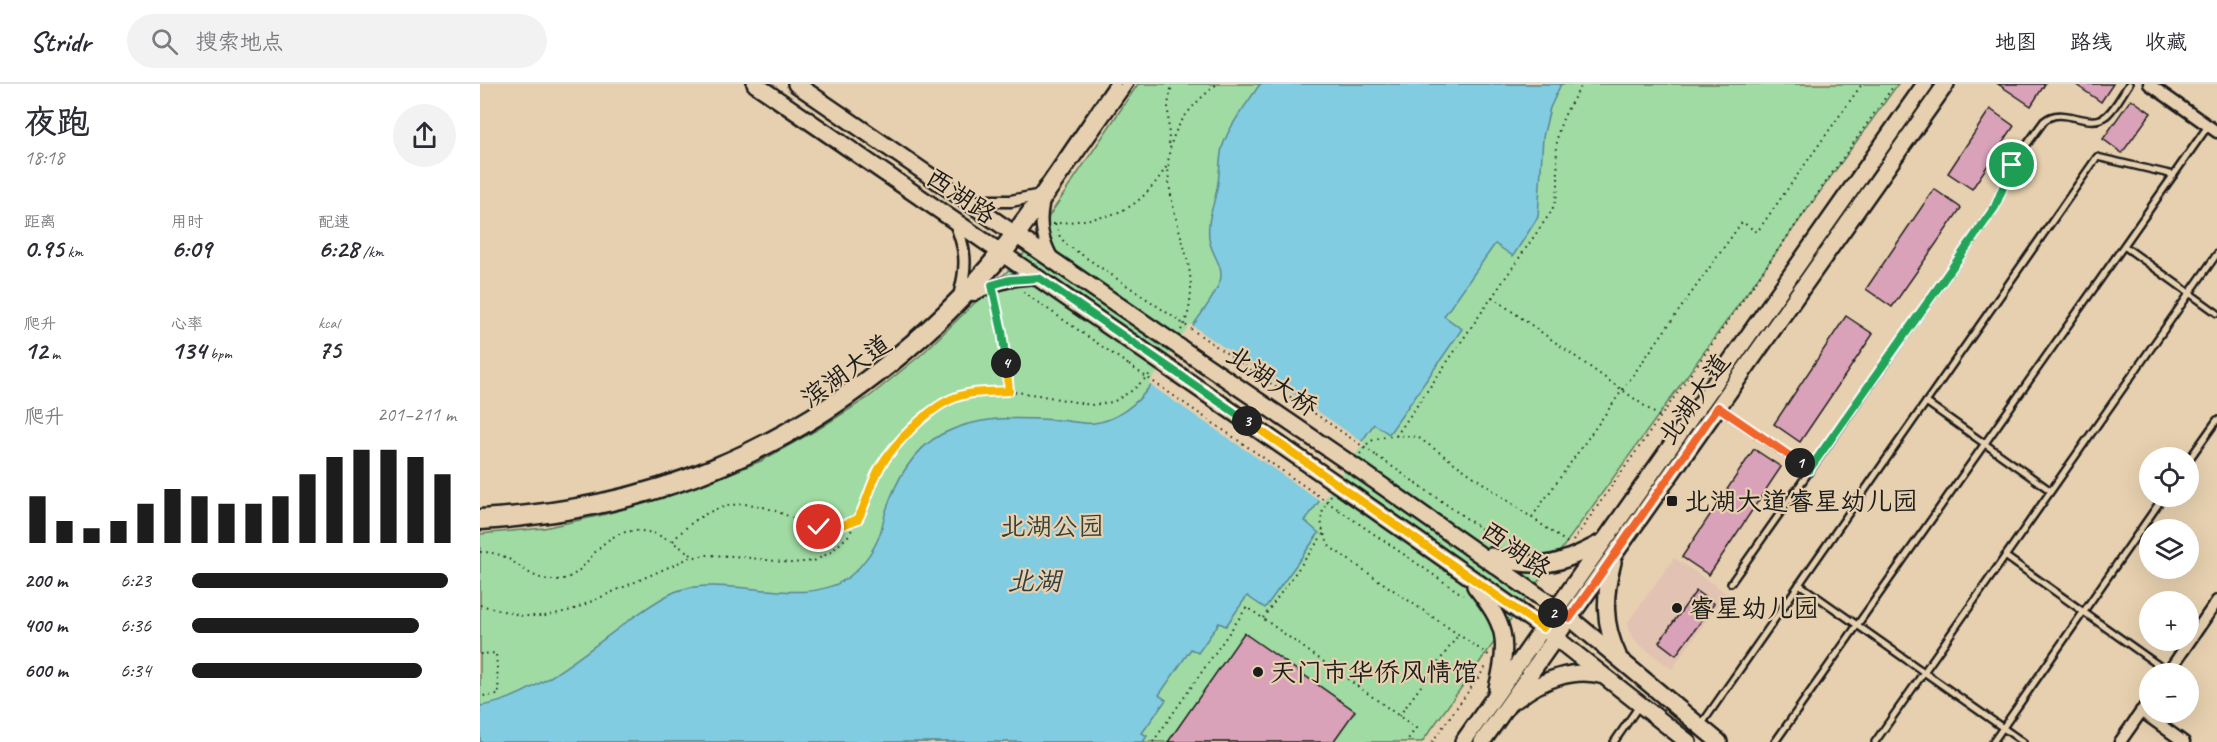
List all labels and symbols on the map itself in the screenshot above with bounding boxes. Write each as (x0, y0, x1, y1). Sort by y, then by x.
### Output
pin (1986, 139, 2037, 190)
street label: 西湖路 (919, 161, 1003, 231)
street label: 滨湖大道 (794, 327, 898, 415)
street label: 北湖大桥 (1220, 338, 1324, 424)
street label: 北湖大道 (1651, 347, 1737, 451)
pin: 4 (991, 348, 1021, 378)
pin: 3 (1232, 406, 1262, 436)
pin: 1 (1785, 448, 1815, 478)
place label: 北湖大道睿星幼儿园 (1684, 485, 1918, 518)
marker: 北湖大道睿星幼儿园 (1665, 494, 1679, 508)
pin (793, 501, 844, 552)
park label: 北湖公园 (1000, 510, 1104, 543)
street label: 西湖路 (1475, 514, 1557, 586)
water label: 北湖 (1007, 564, 1064, 598)
place label: 睿星幼儿园 (1689, 592, 1819, 625)
pin: 2 (1538, 598, 1568, 628)
marker: 睿星幼儿园 (1670, 601, 1684, 615)
place label: 天门市华侨风情馆 (1270, 656, 1478, 689)
marker: 天门市华侨风情馆 (1251, 665, 1265, 679)

